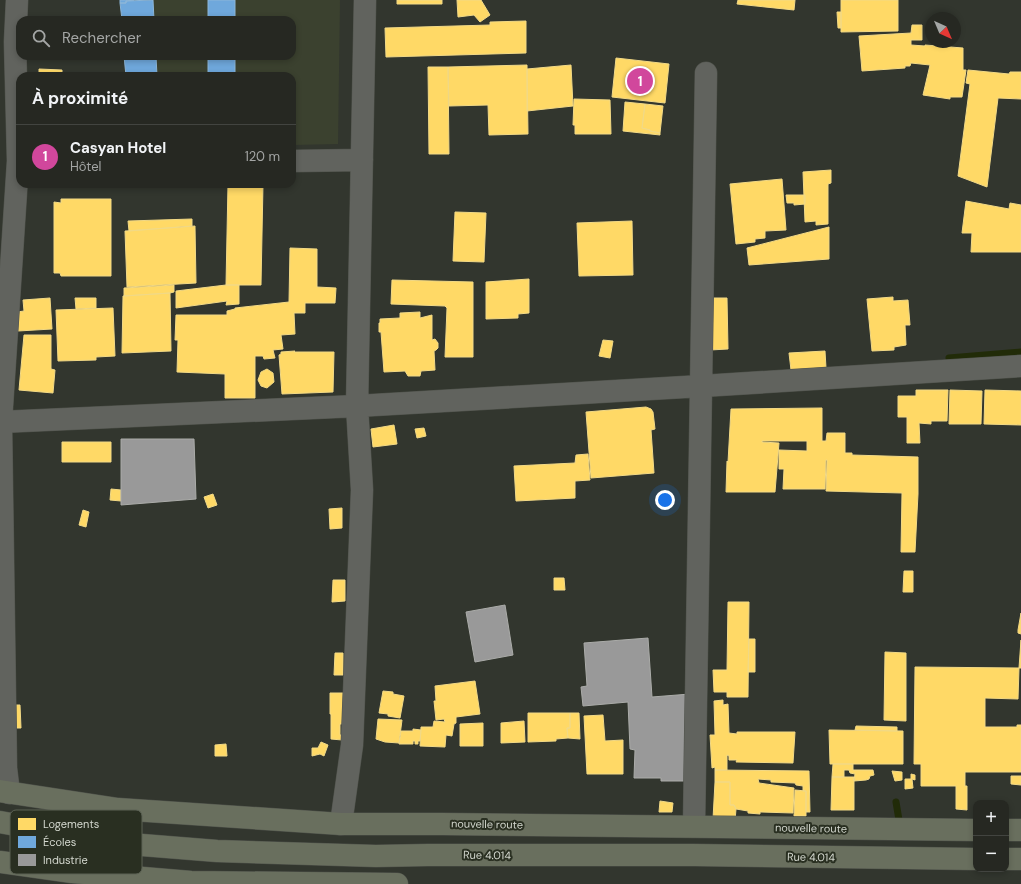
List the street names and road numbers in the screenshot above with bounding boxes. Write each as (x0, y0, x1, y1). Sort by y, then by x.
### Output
street label: nouvelle route (451, 816, 523, 832)
street label: nouvelle route (775, 820, 847, 836)
street label: Rue 4.014 (463, 848, 511, 862)
street label: Rue 4.014 (787, 850, 835, 864)

